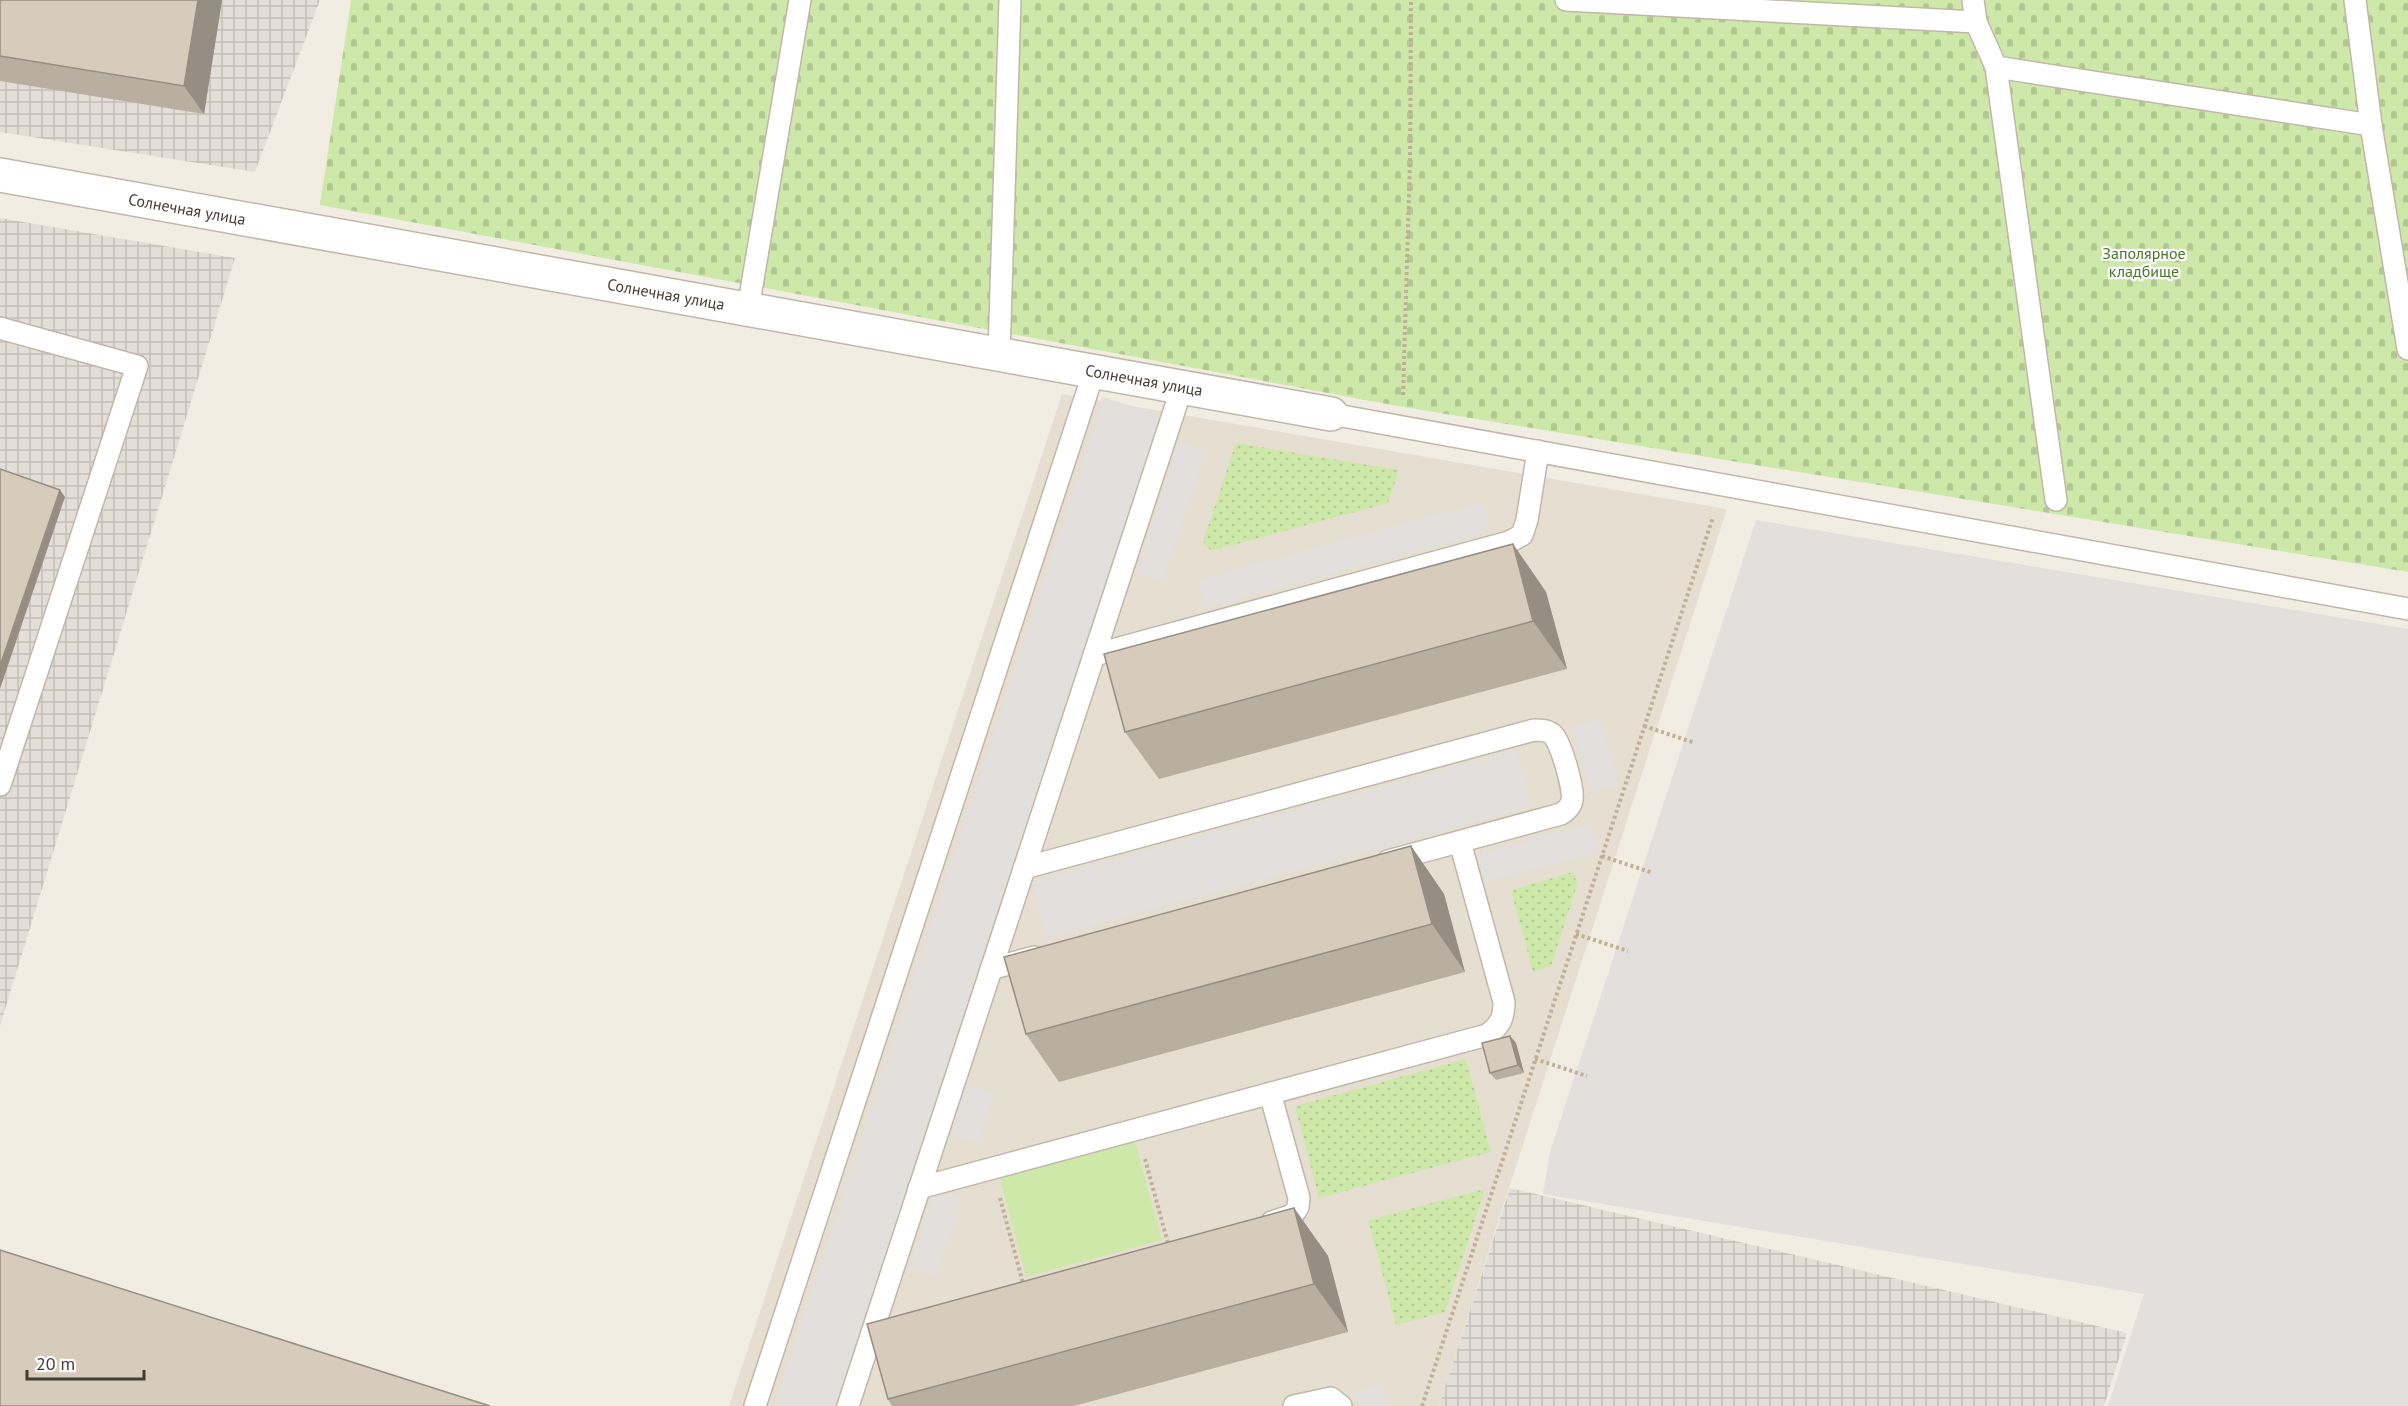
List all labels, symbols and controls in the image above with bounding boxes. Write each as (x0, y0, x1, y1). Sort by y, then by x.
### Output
street label: Солнечная улица (127, 189, 247, 229)
park label: Заполярное кладбище (2102, 243, 2186, 281)
street label: Солнечная улица (606, 274, 726, 314)
street label: Солнечная улица (1084, 360, 1204, 400)
scale bar (27, 1343, 144, 1381)
text: 20 m (36, 1352, 75, 1375)

